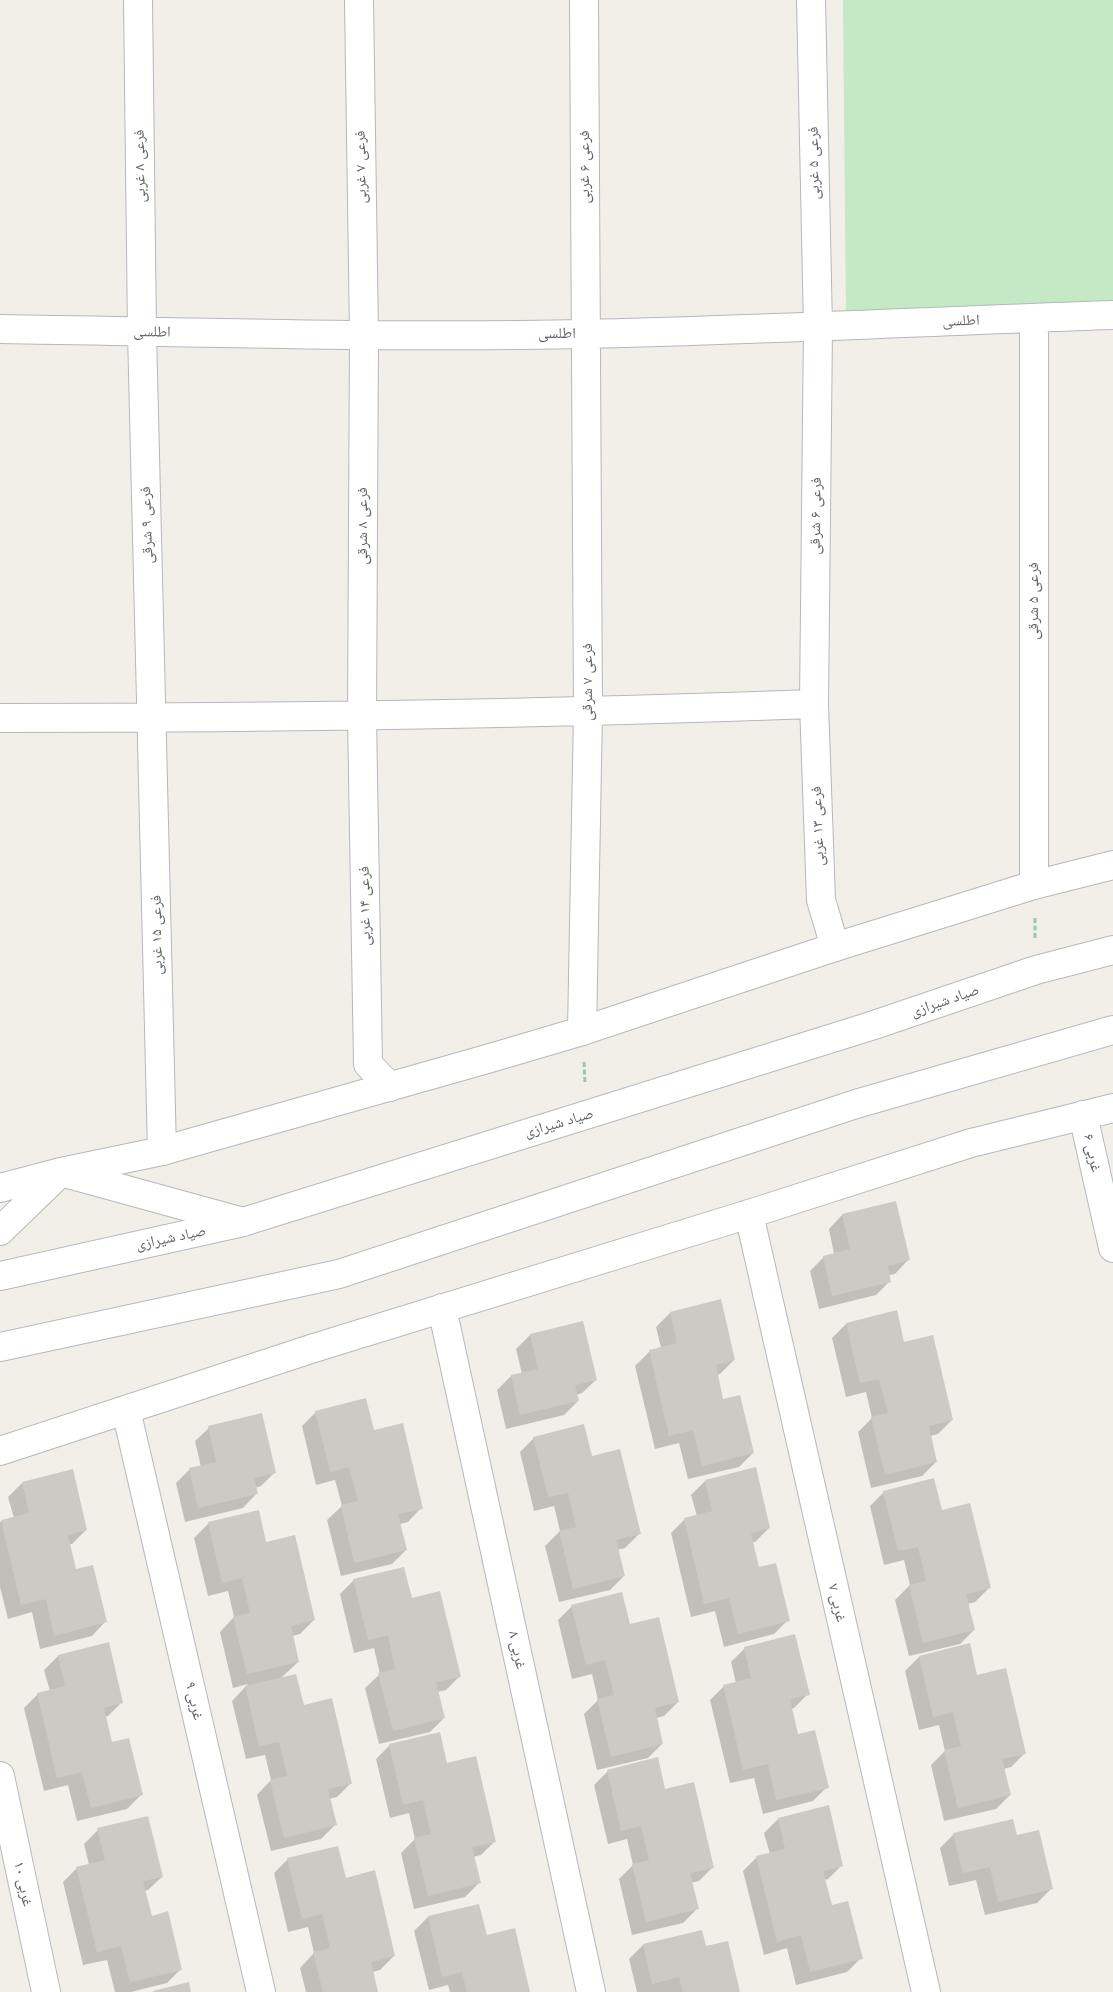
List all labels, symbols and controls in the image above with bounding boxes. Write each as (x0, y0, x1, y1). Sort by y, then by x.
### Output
street label: فرعی ۵ غربی (804, 126, 824, 200)
street label: فرعی ۸ غربی (130, 129, 150, 203)
street label: فرعی ۷ غربی (351, 130, 371, 204)
street label: فرعی ۶ غربی (576, 130, 594, 204)
street label: اطلسی (942, 311, 980, 331)
street label: اطلسی (133, 323, 171, 341)
street label: اطلسی (538, 325, 576, 343)
street label: فرعی ۶ شرقی (806, 477, 826, 555)
street label: فرعی ۹ شرقی (137, 486, 157, 564)
street label: فرعی ۸ شرقی (354, 487, 372, 565)
street label: فرعی ۵ شرقی (1025, 562, 1043, 640)
street label: فرعی ۷ شرقی (579, 643, 597, 721)
street label: فرعی ۱۳ غربی (808, 786, 828, 866)
street label: فرعی ۱۴ غربی (355, 866, 375, 946)
street label: فرعی ۱۵ غربی (147, 895, 167, 975)
street label: صیاد شیرازی (908, 981, 982, 1021)
street label: صیاد شیرازی (522, 1105, 596, 1141)
street label: ۶ غربی (1079, 1132, 1105, 1174)
street label: صیاد شیرازی (134, 1222, 208, 1254)
street label: ۷ غربی (824, 1582, 850, 1624)
street label: ۸ غربی (504, 1629, 530, 1671)
street label: ۹ غربی (181, 1680, 207, 1722)
street label: ۱۰ غربی (9, 1860, 37, 1908)

